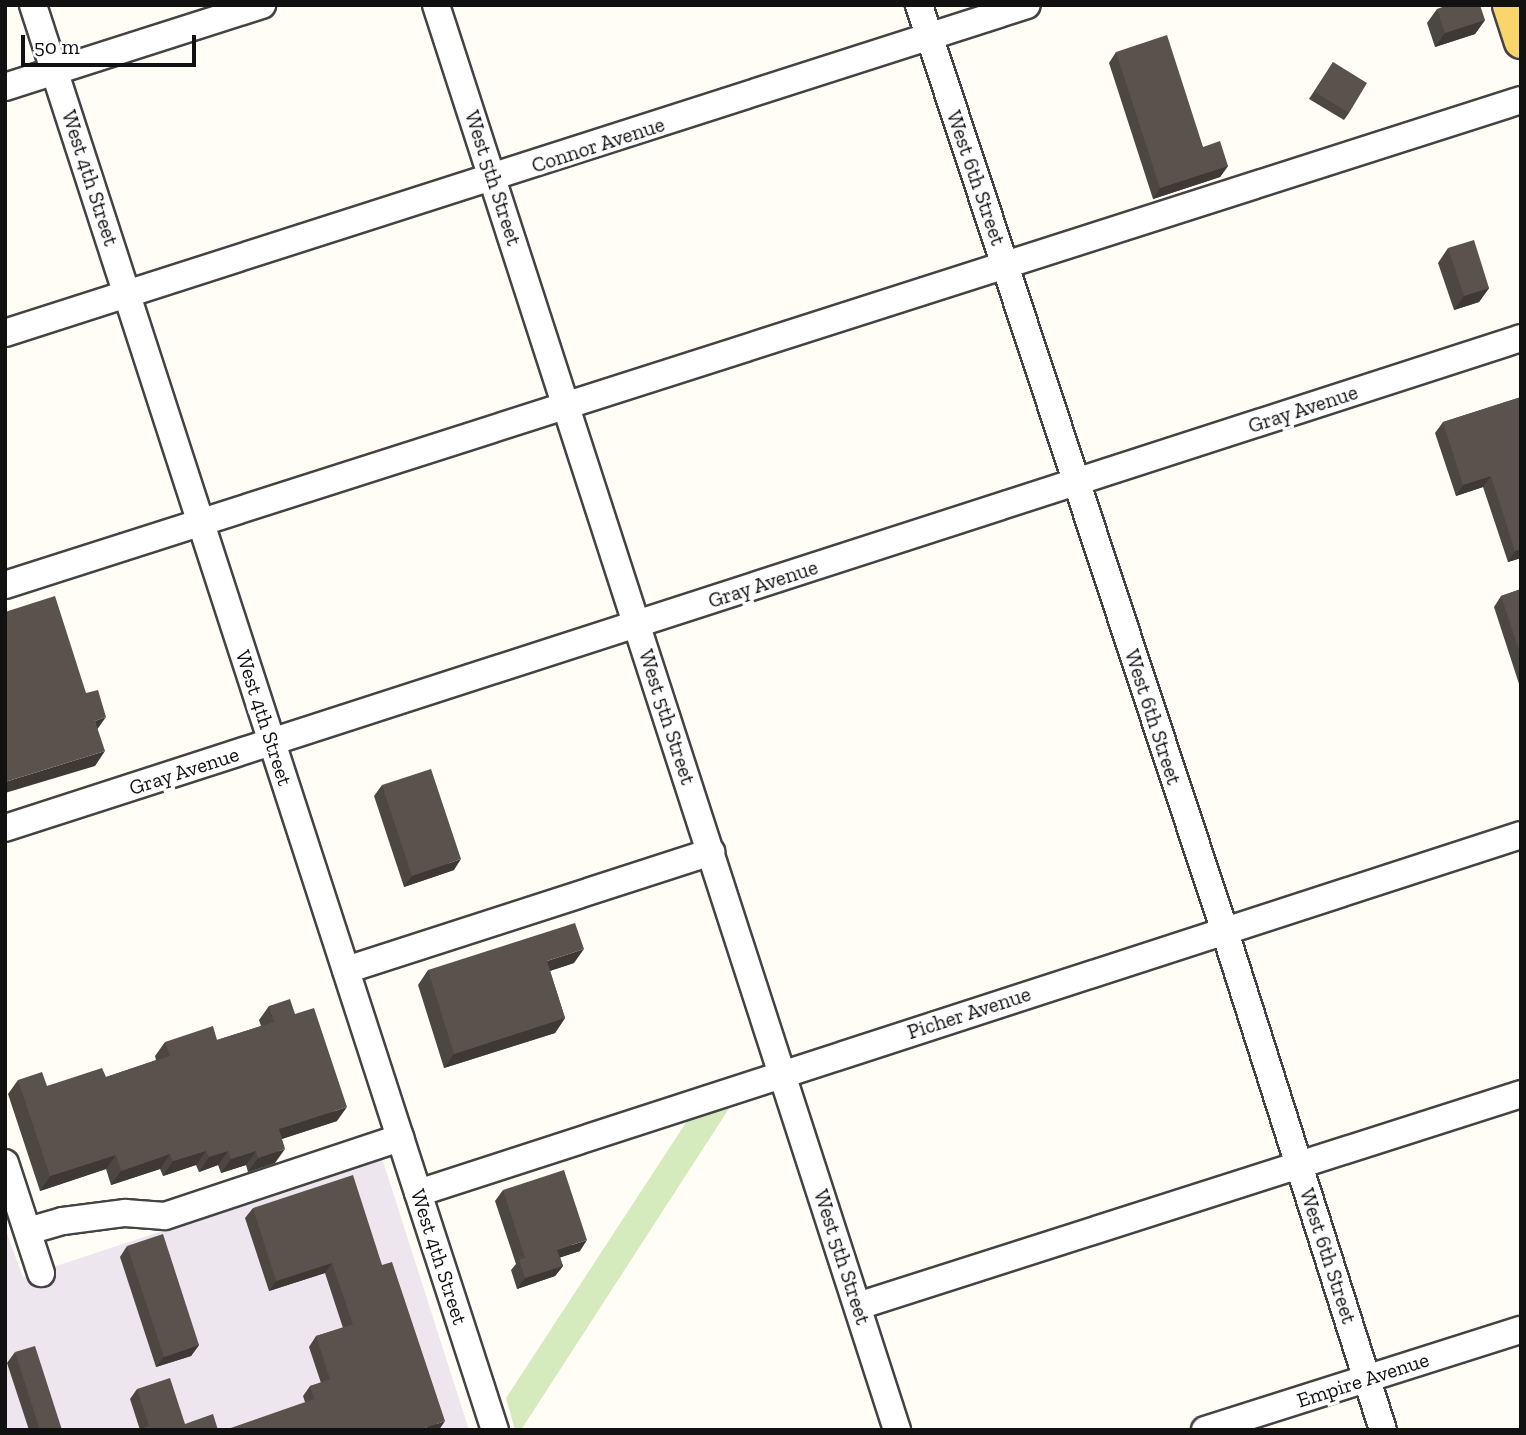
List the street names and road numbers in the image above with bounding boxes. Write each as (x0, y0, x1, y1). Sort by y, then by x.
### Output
street label: West 4th Street (56, 107, 124, 249)
street label: West 5th Street (459, 107, 527, 249)
street label: West 6th Street (941, 107, 1011, 249)
street label: Connor Avenue (528, 111, 668, 179)
street label: Gray Avenue (1244, 379, 1362, 439)
street label: Gray Avenue (704, 554, 822, 614)
street label: West 5th Street (633, 646, 701, 788)
street label: West 6th Street (1119, 646, 1187, 788)
street label: West 4th Street (230, 647, 298, 789)
street label: Gray Avenue (125, 741, 243, 801)
street label: Picher Avenue (904, 981, 1034, 1045)
street label: West 6th Street (1294, 1185, 1362, 1327)
street label: West 4th Street (405, 1186, 473, 1328)
street label: West 5th Street (808, 1186, 876, 1328)
street label: Empire Avenue (1294, 1347, 1432, 1413)

